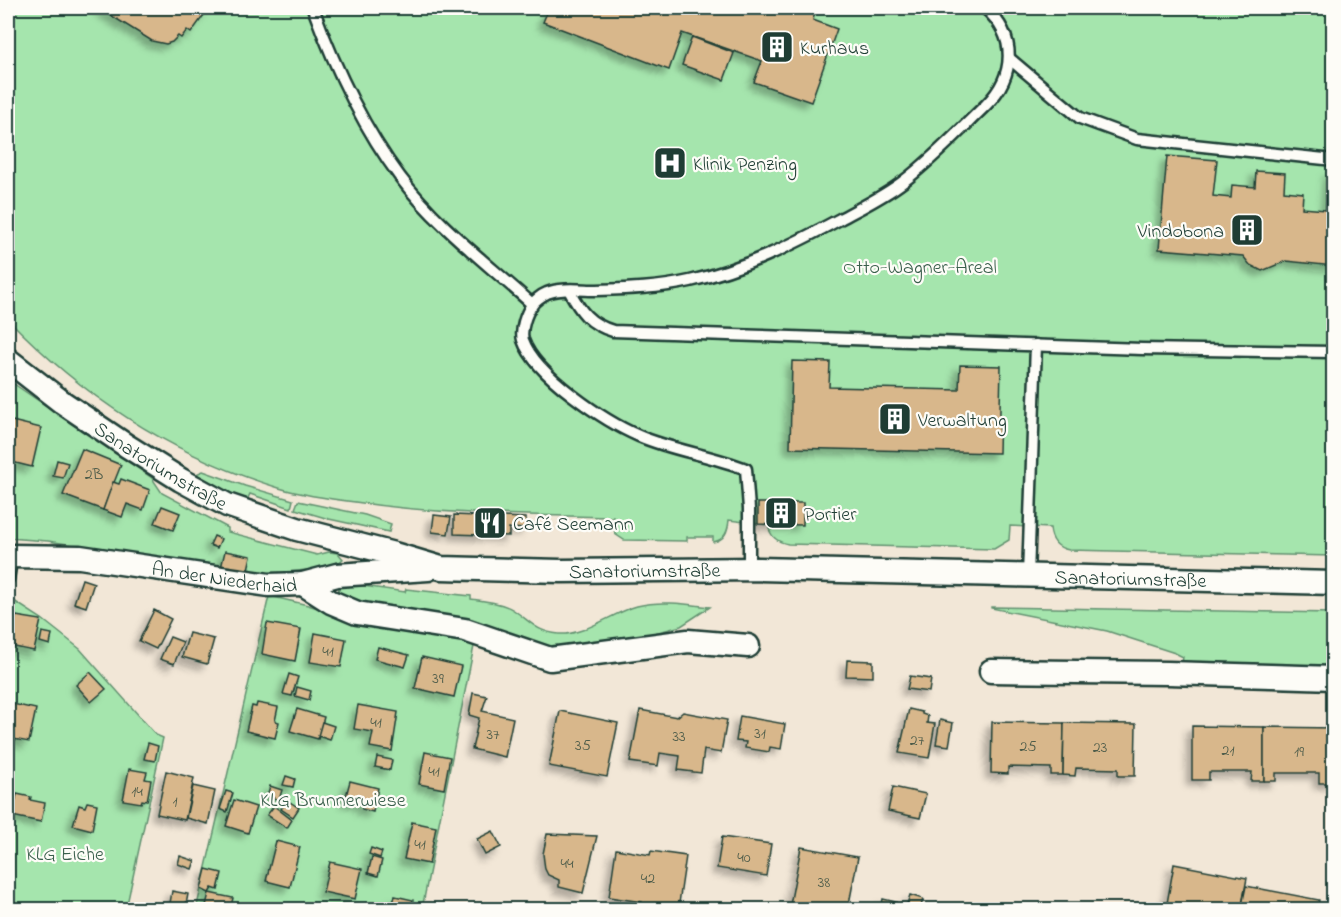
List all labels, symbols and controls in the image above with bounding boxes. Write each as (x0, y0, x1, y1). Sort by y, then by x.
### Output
building icon: Kurhaus (759, 29, 795, 65)
place label: Kurhaus (800, 35, 869, 64)
hospital icon: Klinik Penzing (652, 145, 688, 181)
place label: Klinik Penzing (693, 151, 797, 181)
building icon: Vindobona (1229, 212, 1265, 248)
place label: Vindobona (1136, 218, 1224, 247)
park label: Otto-Wagner-Areal (843, 254, 997, 284)
building icon: Verwaltung (877, 401, 913, 437)
place label: Verwaltung (917, 407, 1007, 437)
street label: Sanatoriumstraße (87, 415, 232, 519)
house number: 2B (85, 463, 104, 487)
building icon: Portier (763, 495, 799, 531)
place label: Portier (804, 501, 857, 530)
restaurant icon: Café Seemann (472, 505, 508, 541)
place label: Café Seemann (513, 511, 634, 540)
street label: An der Niederhaid (150, 556, 298, 602)
street label: Sanatoriumstraße (569, 557, 721, 588)
street label: Sanatoriumstraße (1054, 564, 1207, 597)
house number: 41 (322, 640, 334, 664)
house number: 39 (432, 667, 444, 691)
house number: 41 (370, 711, 382, 735)
house number: 31 (754, 722, 766, 746)
house number: 37 (486, 723, 500, 747)
house number: 33 (672, 725, 686, 749)
house number: 27 (910, 729, 925, 753)
house number: 35 (575, 734, 591, 758)
house number: 25 (1019, 735, 1037, 759)
house number: 23 (1093, 736, 1107, 760)
house number: 21 (1221, 739, 1235, 763)
house number: 19 (1294, 740, 1304, 764)
house number: 41 (428, 760, 440, 784)
house number: 14 (131, 780, 143, 804)
park label: KLG Brunnerwiese (260, 787, 406, 816)
house number: 1 (172, 790, 178, 814)
house number: 41 (414, 833, 426, 857)
park label: KLG Eiche (26, 841, 104, 870)
house number: 40 (737, 846, 751, 870)
house number: 44 (560, 852, 574, 876)
house number: 42 (641, 867, 655, 891)
house number: 38 (818, 871, 830, 895)

